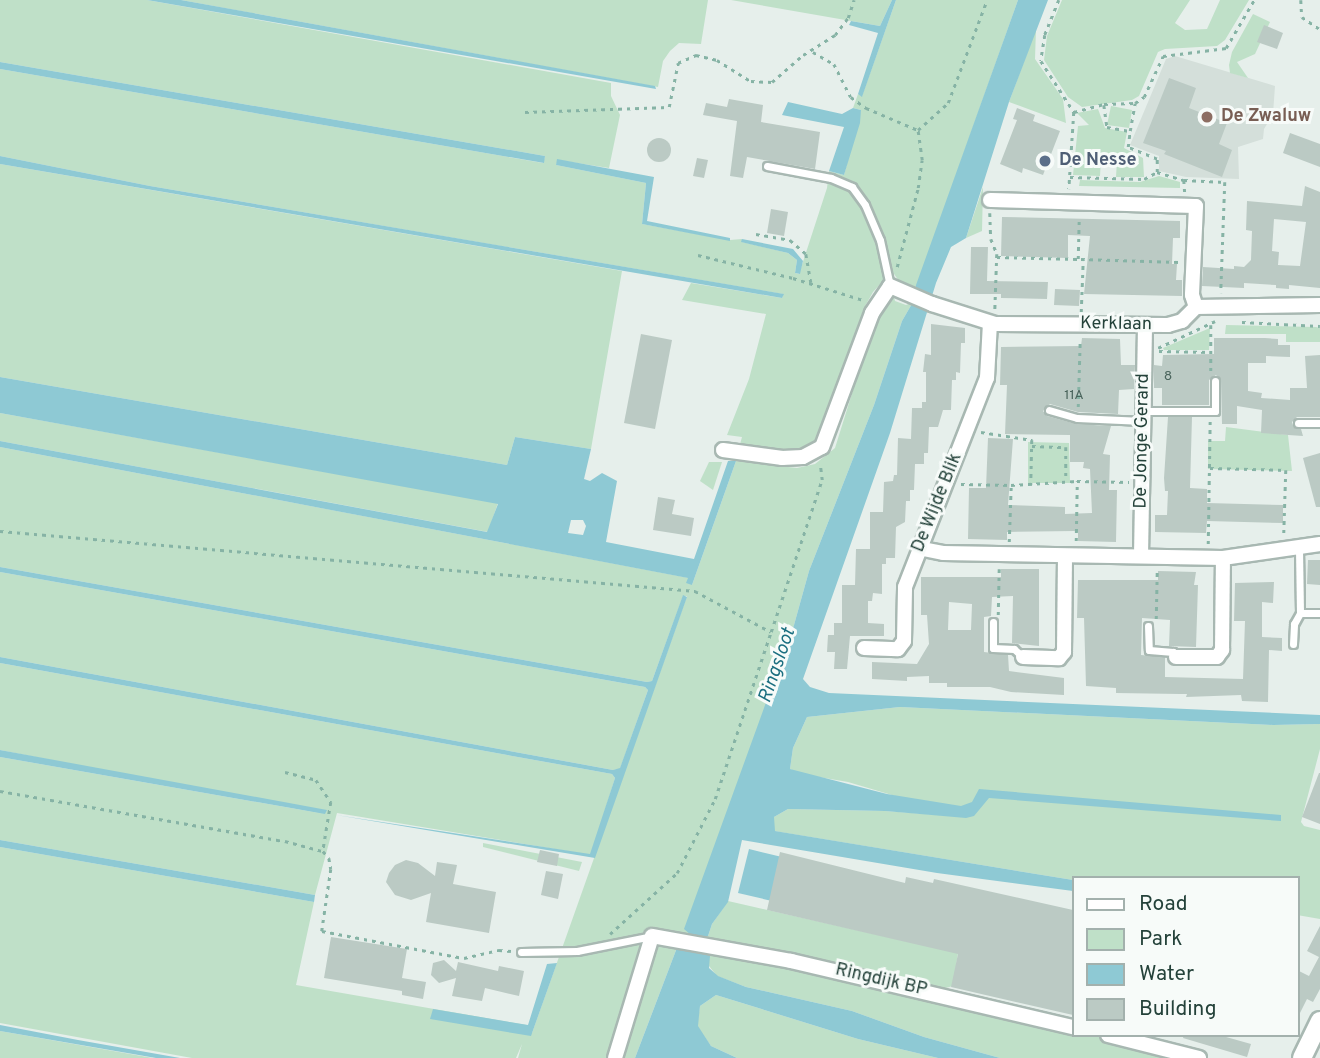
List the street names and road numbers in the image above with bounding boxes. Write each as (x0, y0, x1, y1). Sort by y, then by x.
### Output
street label: Kerklaan (1080, 314, 1152, 336)
street label: De Jonge Gerard (1131, 373, 1155, 509)
street label: De Wijde Blik (908, 450, 968, 556)
street label: Ringdijk BP (833, 960, 929, 1002)

